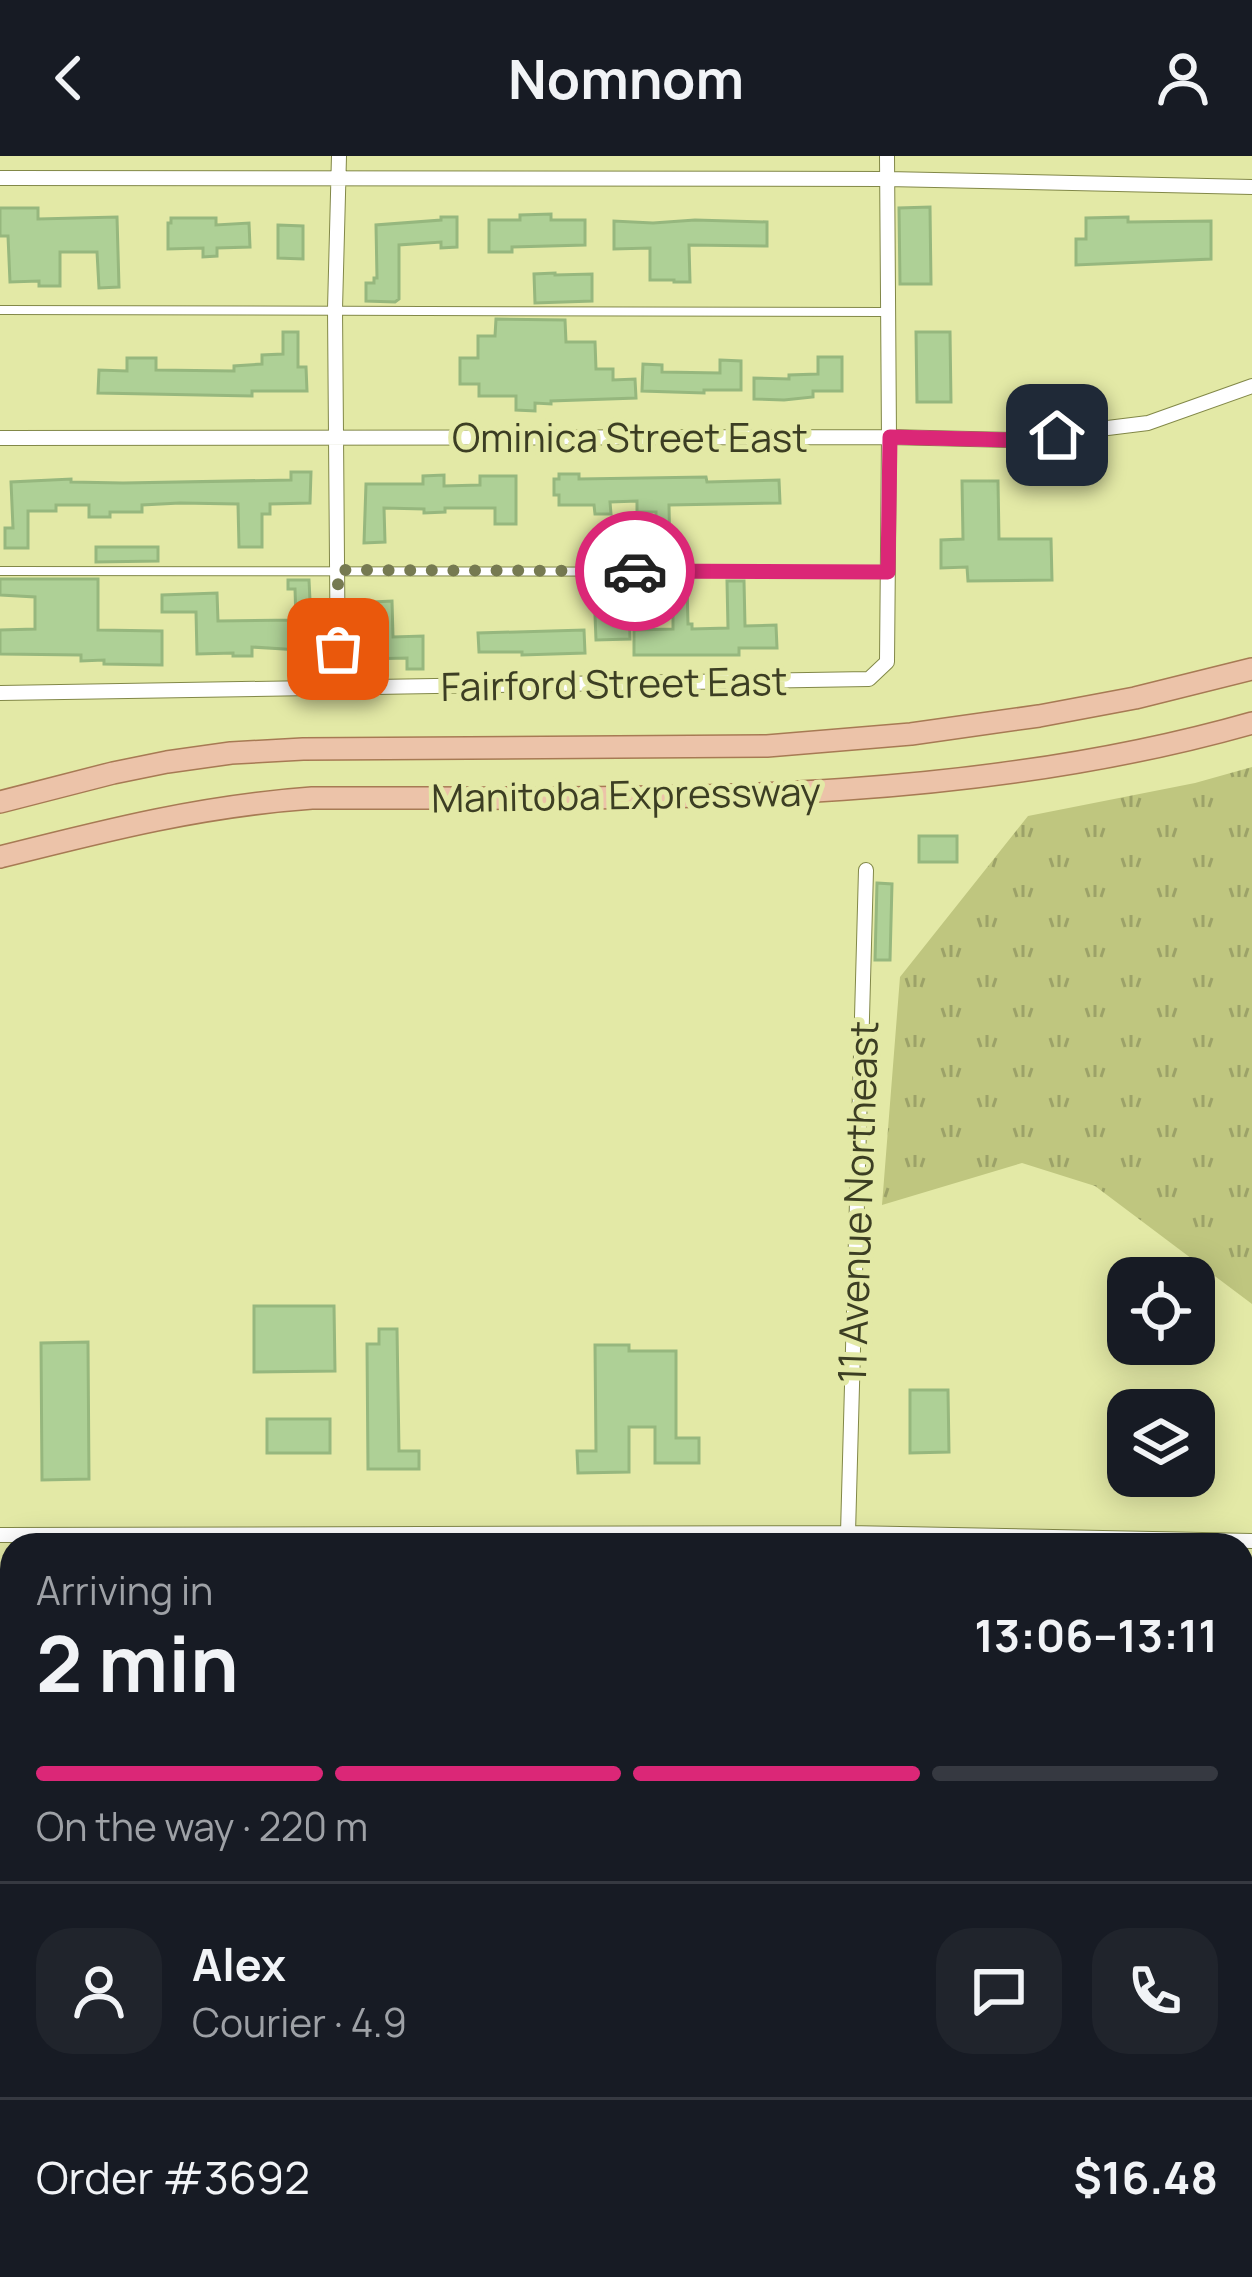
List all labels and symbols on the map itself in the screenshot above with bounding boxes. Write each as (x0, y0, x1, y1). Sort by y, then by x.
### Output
pin (1006, 384, 1108, 486)
street label: Ominica Street East (452, 410, 808, 464)
courier (575, 511, 695, 631)
pin (287, 598, 389, 700)
street label: Fairford Street East (440, 653, 788, 713)
street label: Manitoba Expressway (431, 764, 821, 824)
street label: 11 Avenue Northeast (824, 1020, 890, 1384)

